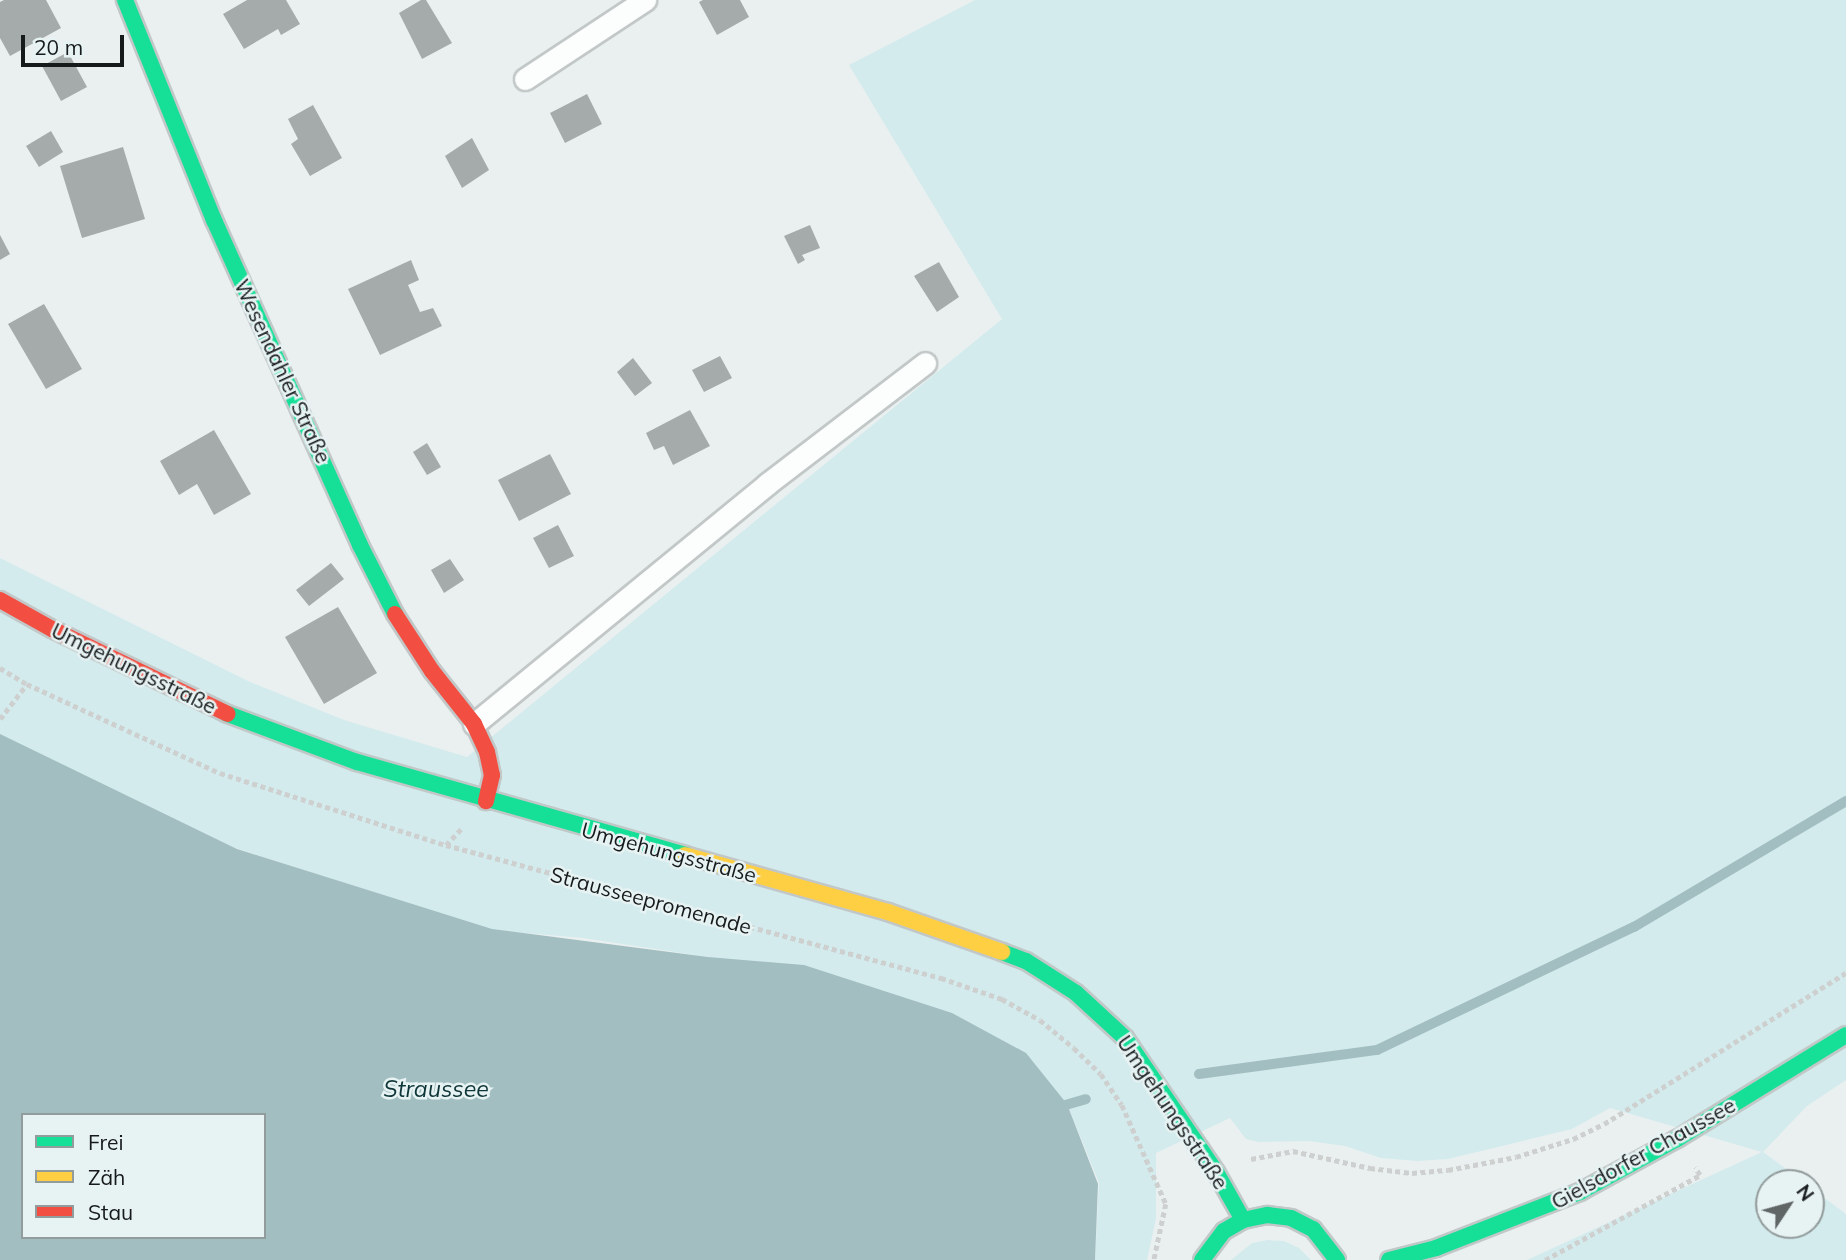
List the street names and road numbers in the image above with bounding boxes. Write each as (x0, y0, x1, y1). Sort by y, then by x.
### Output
street label: Wesendahler Straße (229, 275, 337, 467)
street label: Umgehungsstraße (48, 617, 220, 719)
street label: Umgehungsstraße (579, 817, 759, 887)
street label: Strausseepromenade (548, 861, 754, 939)
street label: Umgehungsstraße (1112, 1030, 1234, 1194)
street label: Gielsdorfer Chaussee (1547, 1092, 1739, 1214)

